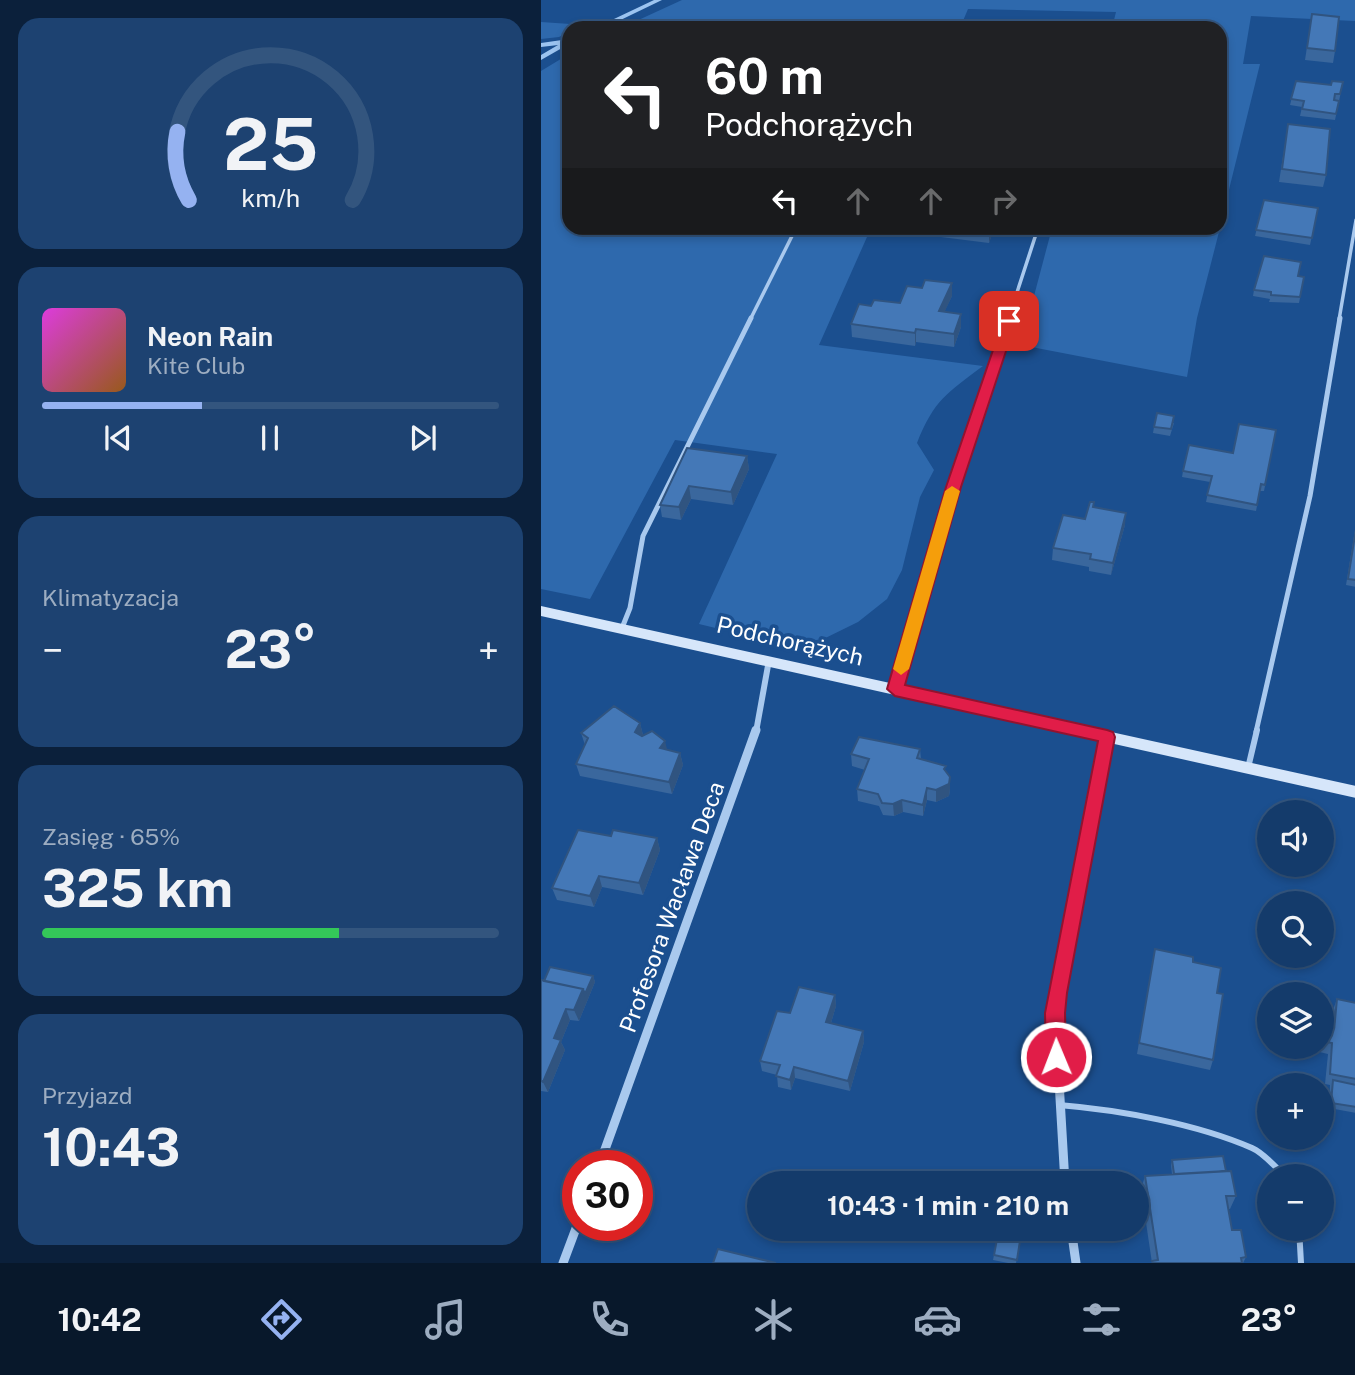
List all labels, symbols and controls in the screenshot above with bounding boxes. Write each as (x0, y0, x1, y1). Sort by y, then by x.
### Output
text: 60 m (705, 47, 824, 105)
icon: left (590, 49, 681, 140)
text: 25 (223, 101, 318, 186)
text: Podchorążych (705, 106, 913, 143)
text: km/h (241, 182, 300, 212)
icon: left (766, 182, 804, 220)
icon: ahead (839, 182, 877, 220)
icon: ahead (912, 182, 950, 220)
icon: right (985, 182, 1023, 220)
pin (979, 291, 1039, 351)
icon: arrive (990, 302, 1028, 340)
text: Neon Rain (147, 321, 273, 352)
text: Kite Club (147, 352, 245, 379)
icon: previous (99, 419, 137, 457)
icon: pause (251, 419, 289, 457)
icon: next (404, 419, 442, 457)
text: Klimatyzacja (42, 584, 179, 611)
street label: Podchorążych (714, 611, 866, 670)
text: 23° (224, 619, 317, 680)
text: − (42, 628, 63, 673)
text: + (478, 628, 499, 673)
street label: Profesora Wacława Deca (614, 778, 730, 1036)
map controls (1257, 800, 1334, 1241)
button: sound (1257, 800, 1334, 877)
text: Zasięg · 65% (42, 823, 180, 850)
text: 325 km (42, 858, 233, 919)
button: search (1257, 891, 1334, 968)
button: layers (1257, 982, 1334, 1059)
position arrow (1019, 1020, 1093, 1094)
button: + (1257, 1073, 1334, 1150)
text: Przyjazd (42, 1082, 132, 1109)
text: 10:43 (42, 1117, 180, 1178)
speed limit sign: 30 (562, 1150, 653, 1241)
button: − (1257, 1164, 1334, 1241)
text: 10:43 · 1 min · 210 m (827, 1190, 1069, 1221)
icon: directions (257, 1295, 306, 1344)
icon: music (421, 1295, 470, 1344)
icon: phone (585, 1295, 634, 1344)
icon: climate (749, 1295, 798, 1344)
icon: car (913, 1295, 962, 1344)
icon: filters (1077, 1295, 1126, 1344)
text: 10:42 (58, 1301, 142, 1338)
text: 23° (1241, 1301, 1297, 1338)

